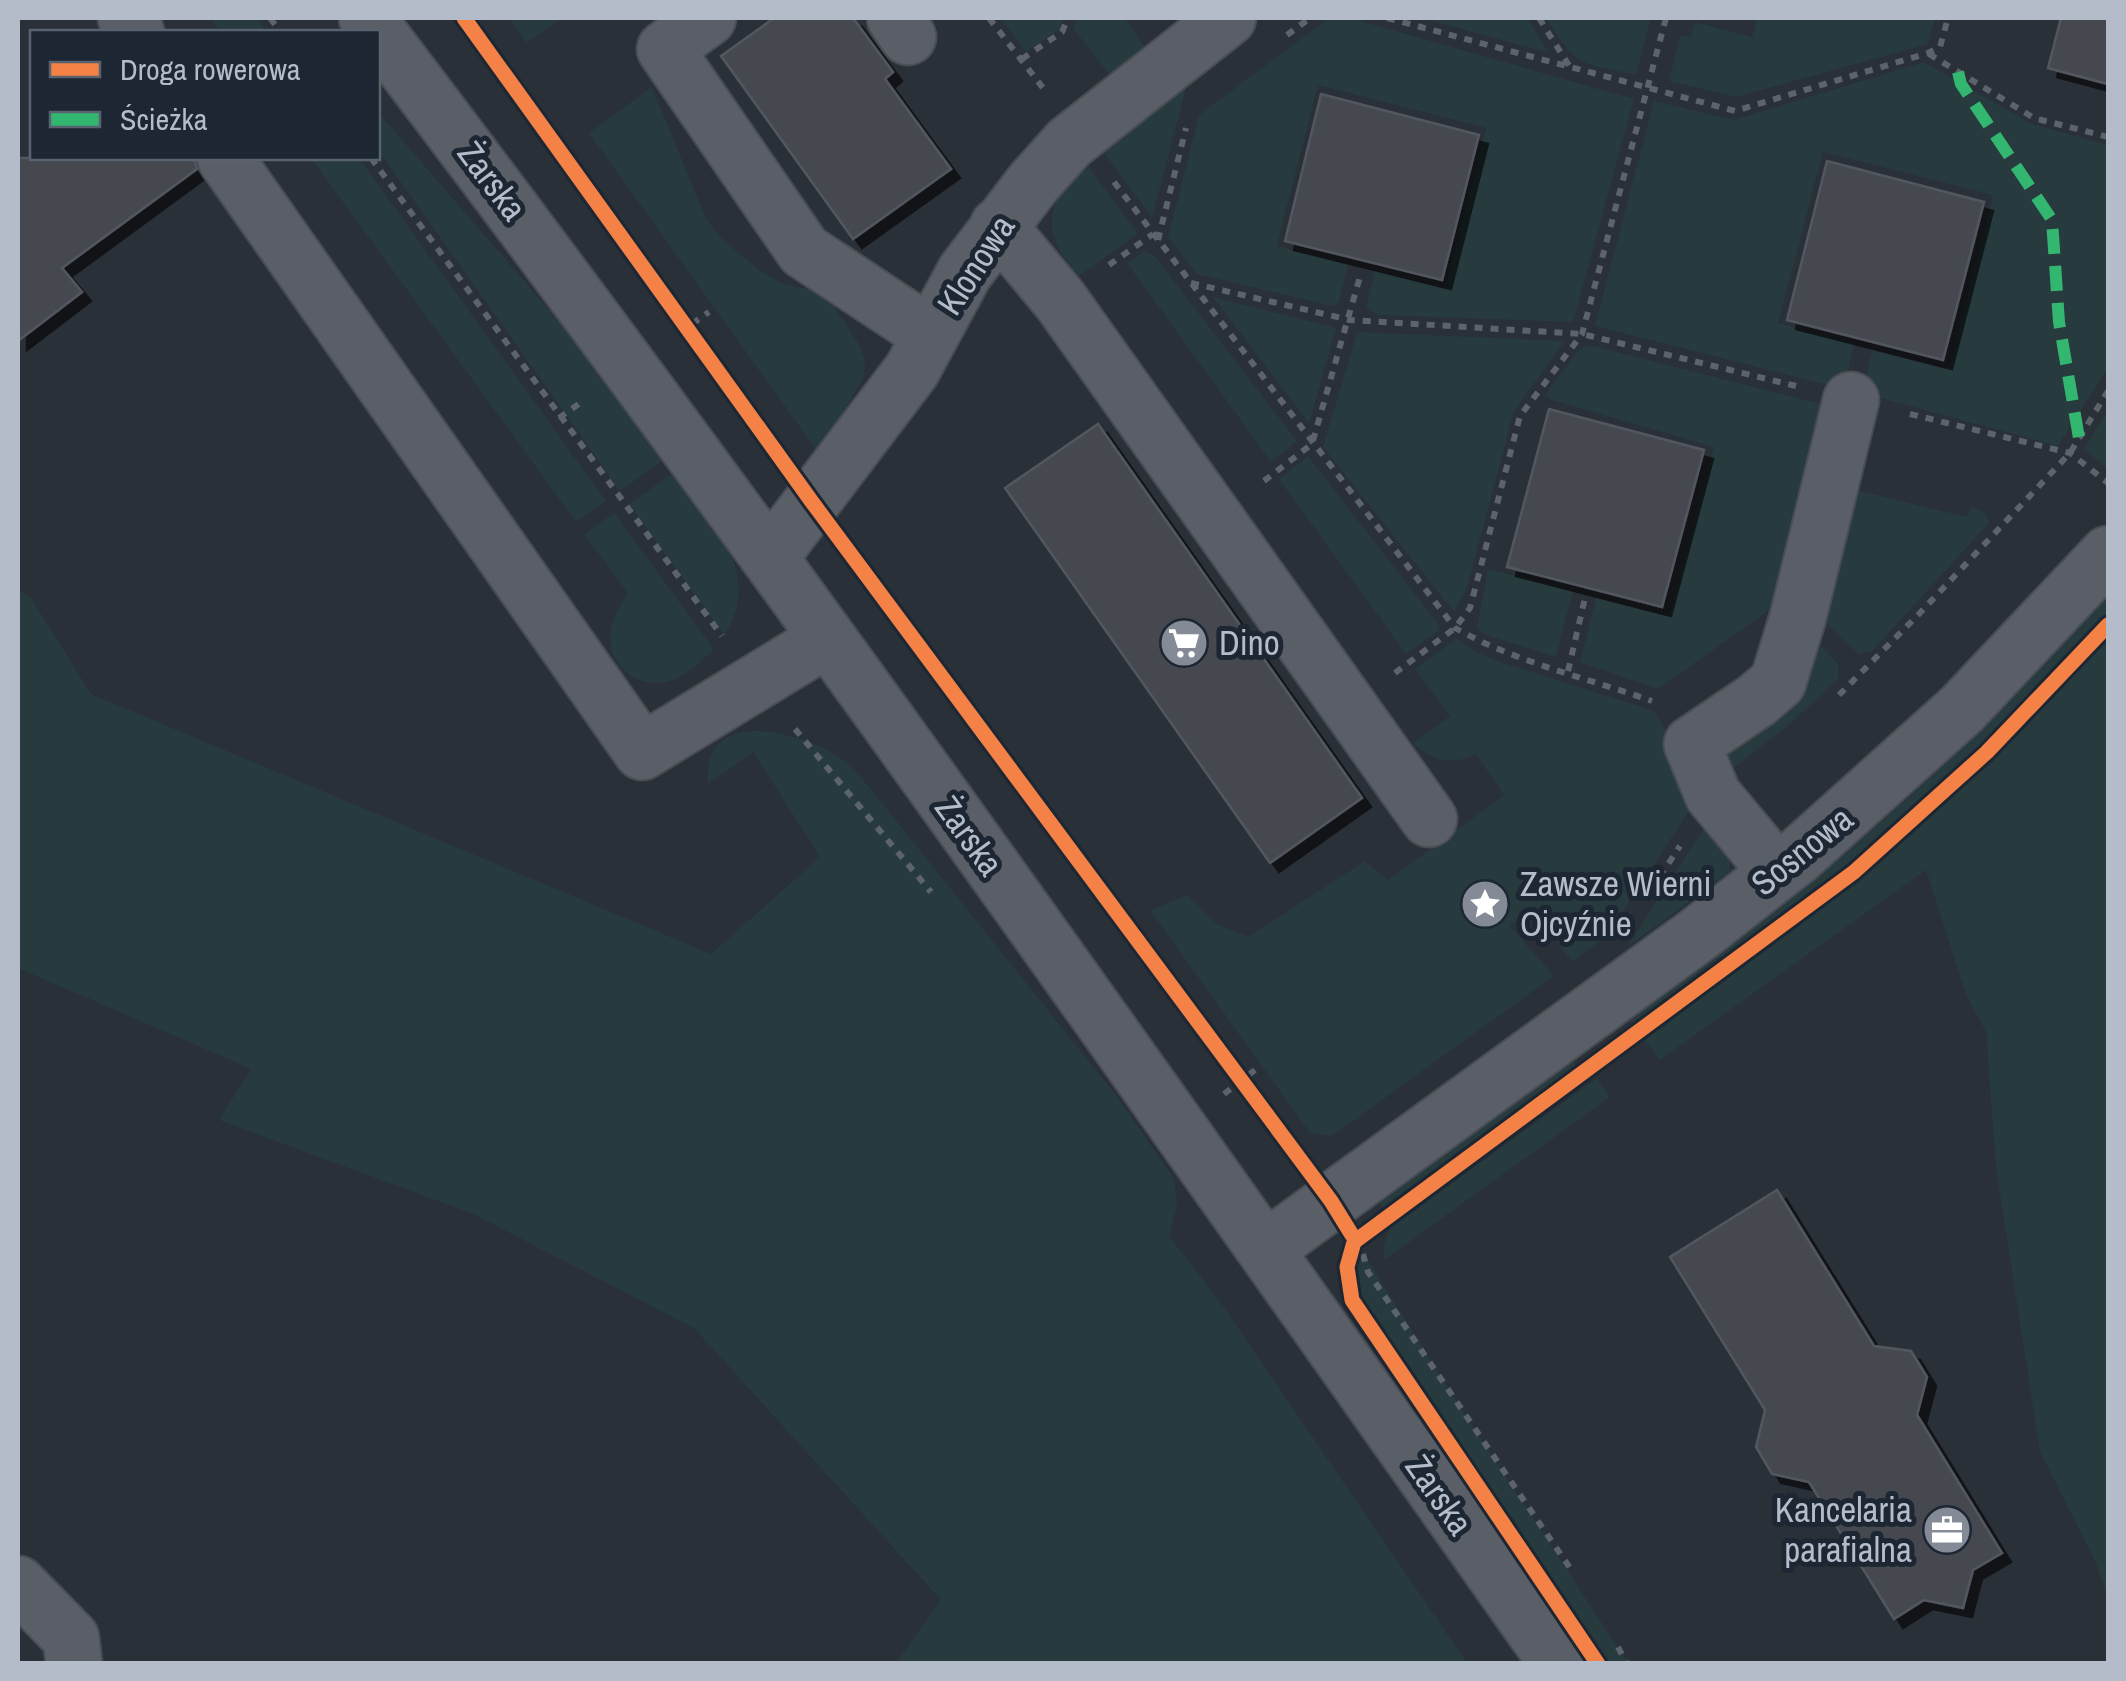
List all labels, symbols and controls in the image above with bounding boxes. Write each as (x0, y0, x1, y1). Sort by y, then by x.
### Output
legend (30, 30, 380, 160)
text: Droga rowerowa (120, 49, 301, 89)
text: Ścieżka (120, 99, 208, 139)
street label: Żarska (447, 132, 538, 230)
street label: Klonowa (926, 206, 1025, 324)
supermarket icon: Dino (1158, 617, 1210, 669)
place label: Dino (1219, 619, 1280, 666)
street label: Żarska (925, 786, 1014, 885)
street label: Sosnowa (1741, 795, 1862, 906)
place label: Zawsze Wierni Ojcyźnie (1520, 860, 1711, 947)
place icon: Zawsze Wierni Ojcyźnie (1459, 878, 1511, 930)
street label: Żarska (1395, 1445, 1484, 1544)
place label: Kancelaria parafialna (1775, 1486, 1912, 1573)
office icon: Kancelaria parafialna (1921, 1504, 1973, 1556)

